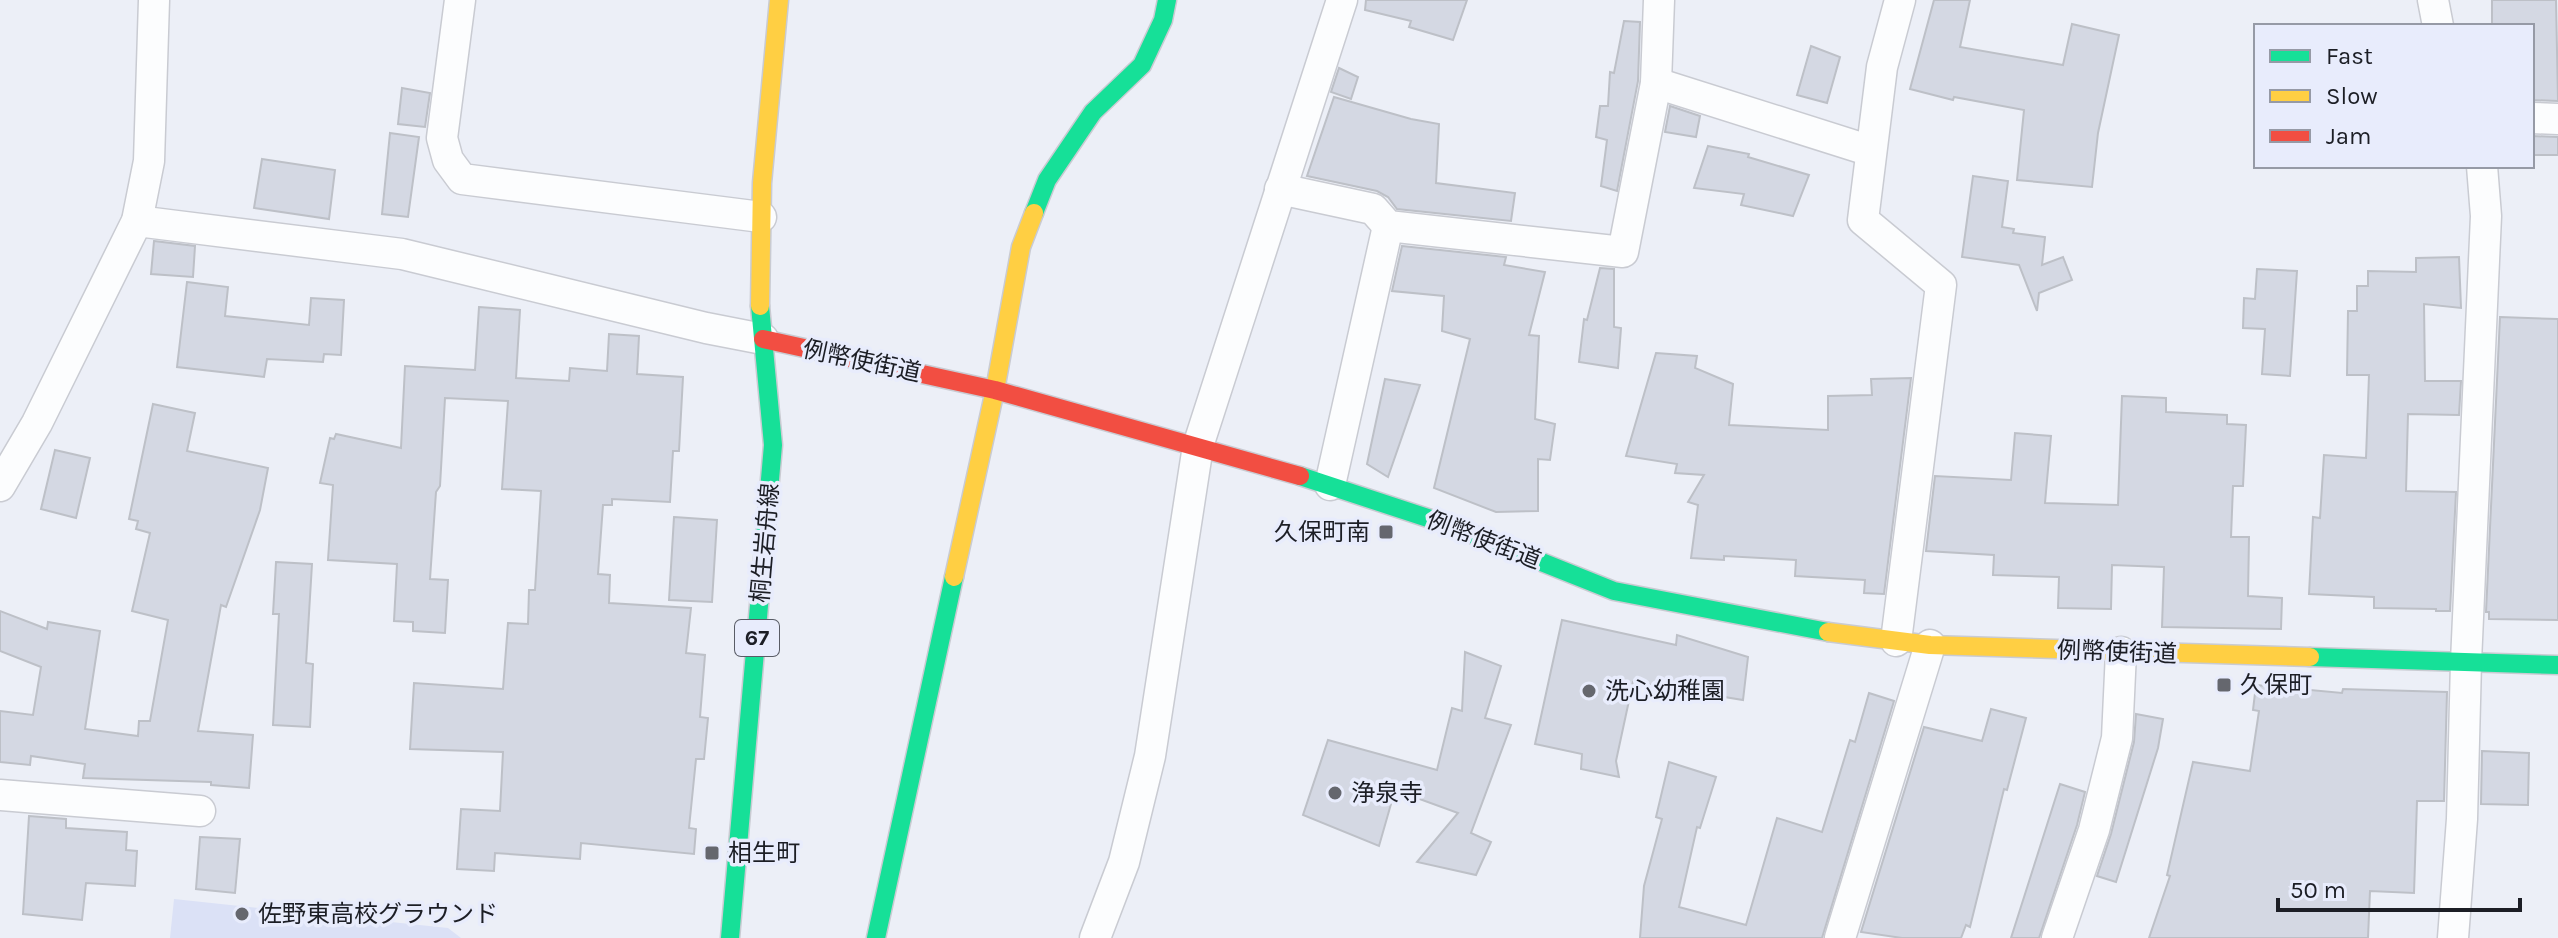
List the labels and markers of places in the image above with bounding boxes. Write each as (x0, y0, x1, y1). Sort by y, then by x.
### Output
place label: 久保町南 (1274, 518, 1370, 546)
marker: 久保町南 (1377, 523, 1395, 541)
place label: 久保町 (2240, 671, 2312, 699)
marker: 久保町 (2215, 676, 2233, 694)
place label: 洗心幼稚園 (1605, 677, 1725, 705)
marker: 洗心幼稚園 (1580, 682, 1598, 700)
place label: 浄泉寺 (1351, 779, 1423, 807)
marker: 浄泉寺 (1326, 784, 1344, 802)
place label: 相生町 (728, 839, 800, 867)
marker: 相生町 (703, 844, 721, 862)
place label: 佐野東高校グラウンド (258, 900, 498, 928)
marker: 佐野東高校グラウンド (233, 905, 251, 923)

